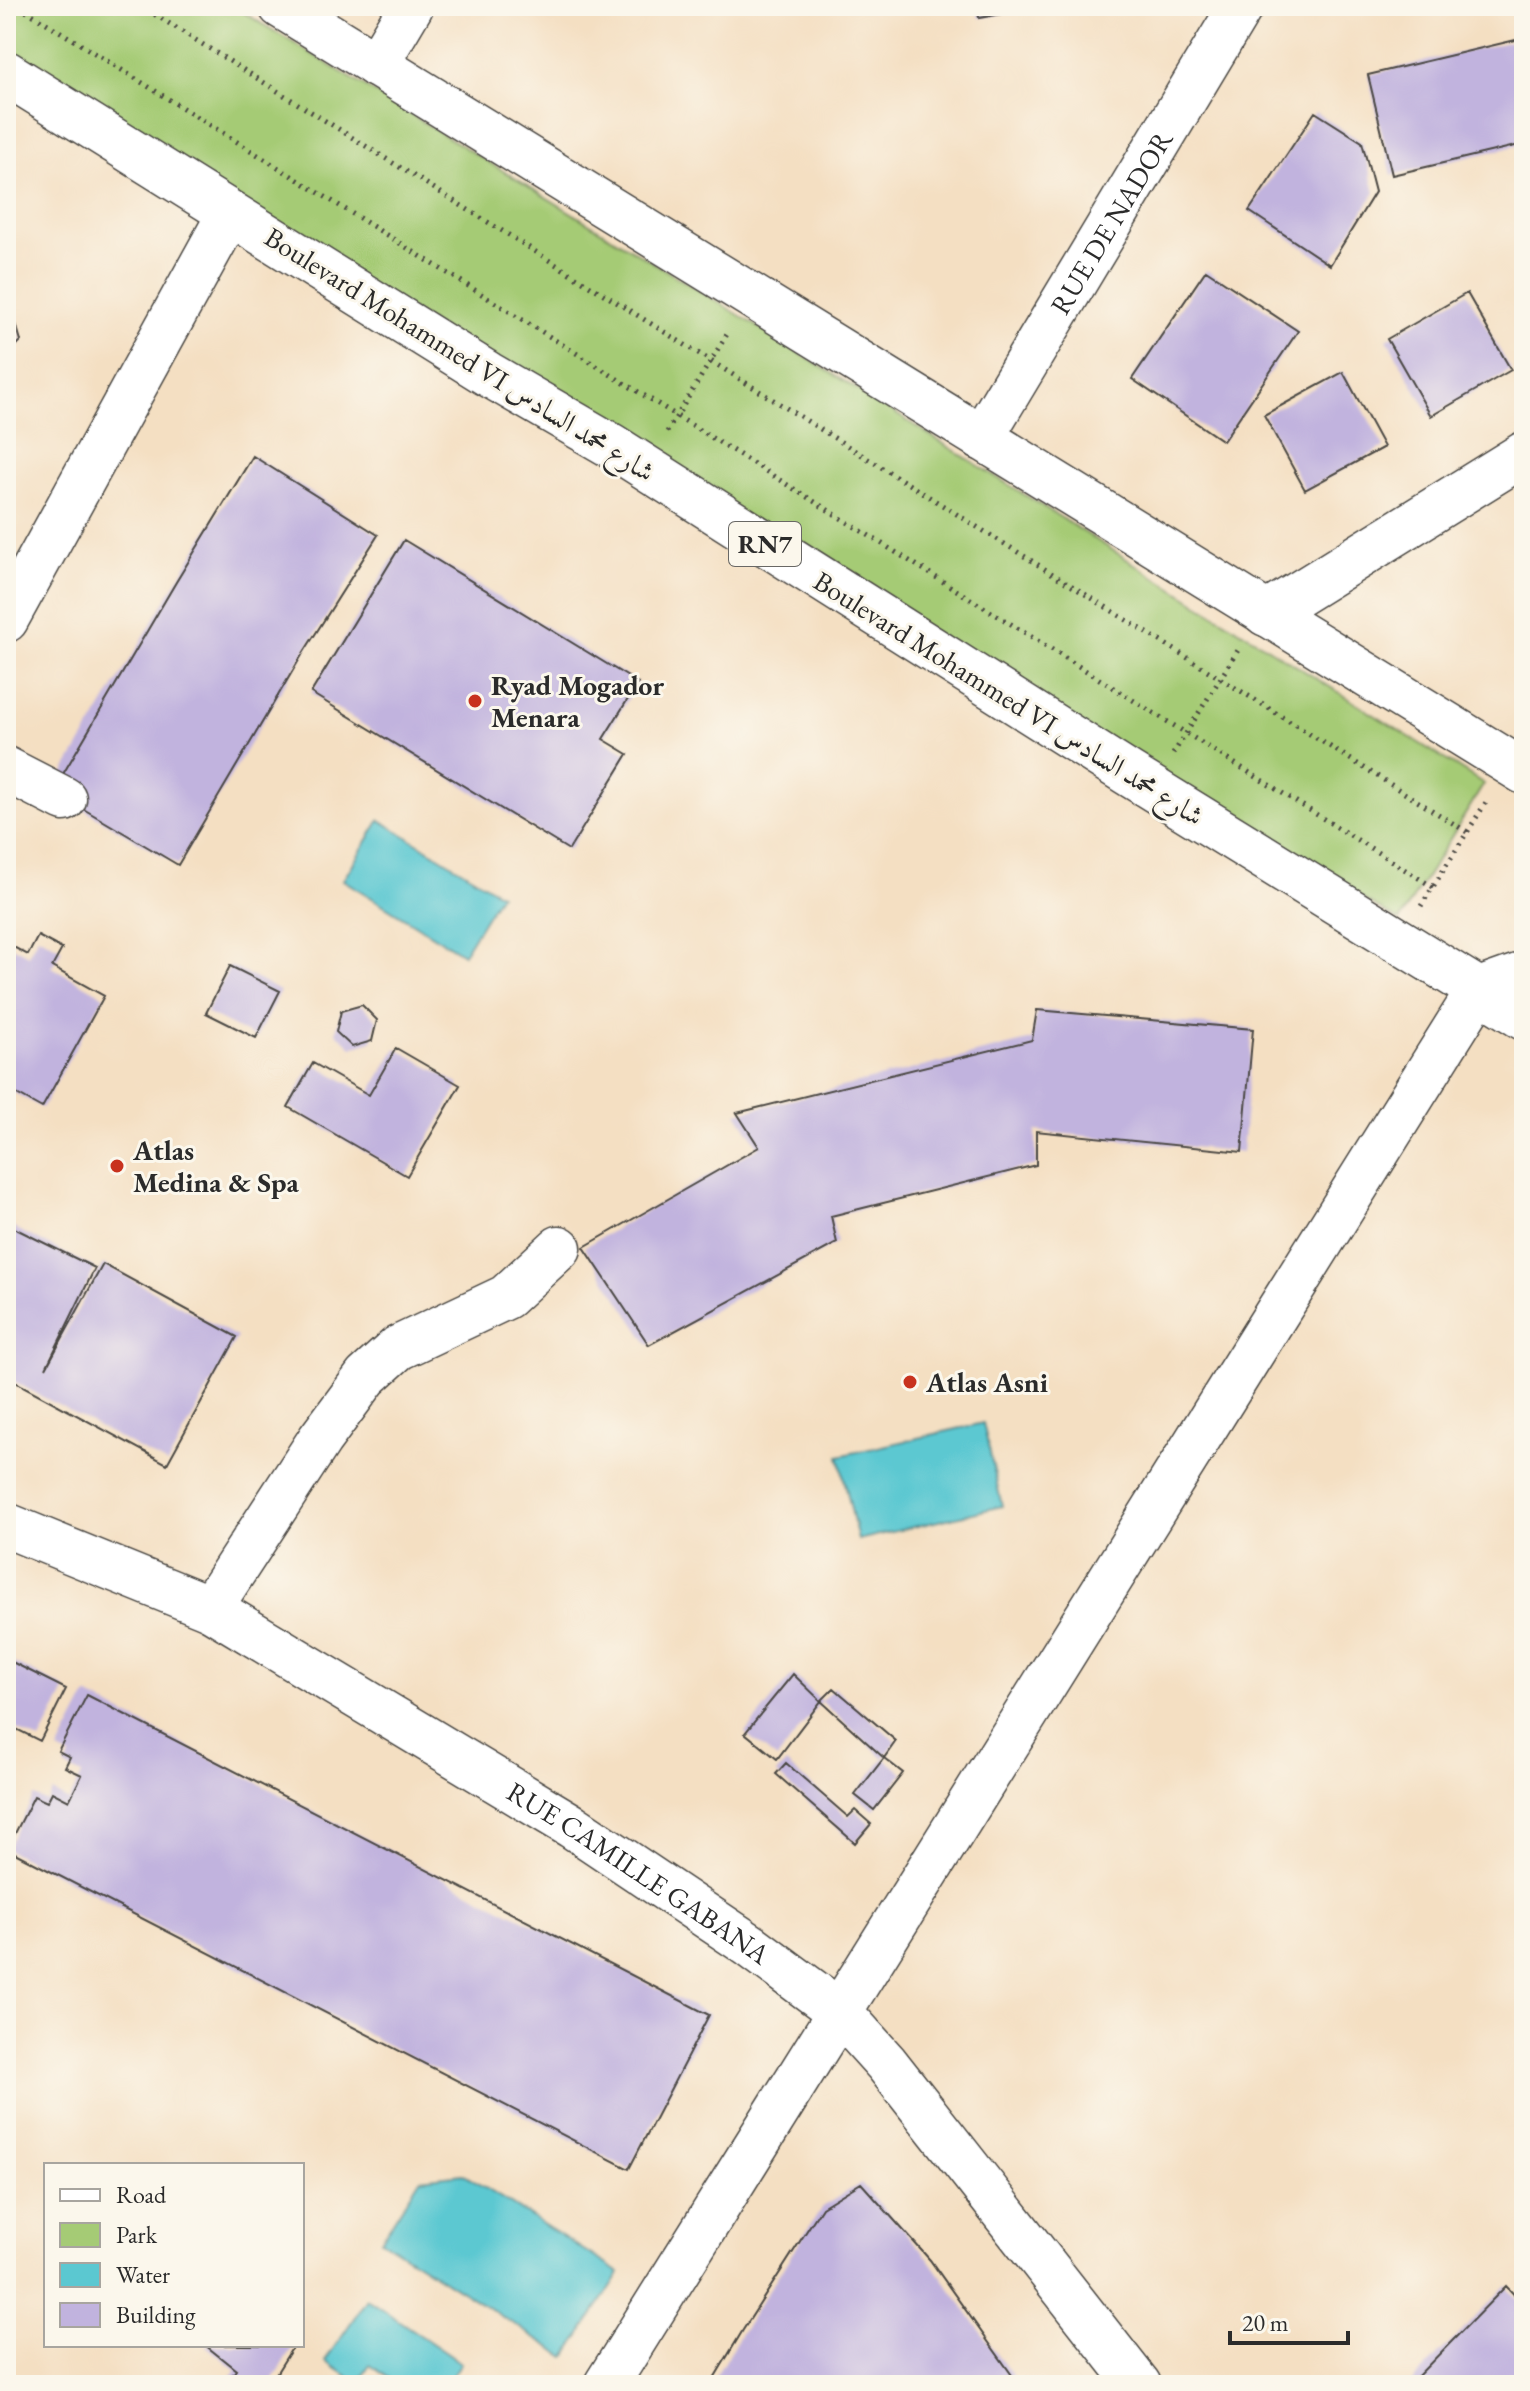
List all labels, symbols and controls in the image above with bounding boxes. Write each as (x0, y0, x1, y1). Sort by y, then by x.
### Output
street label: RUE DE NADOR (1042, 123, 1181, 321)
street label: Boulevard Mohammed VI شارع محمد السادس (255, 219, 662, 495)
road number: RN7 (729, 522, 801, 566)
street label: Boulevard Mohammed VI شارع محمد السادس (804, 563, 1211, 839)
place label: Ryad Mogador Menara (491, 667, 664, 735)
marker: Ryad Mogador Menara (466, 692, 484, 710)
place label: Atlas Medina & Spa (132, 1132, 299, 1200)
marker: Atlas Medina & Spa (108, 1157, 126, 1175)
place label: Atlas Asni (925, 1364, 1048, 1400)
marker: Atlas Asni (901, 1373, 919, 1391)
street label: RUE CAMILLE GABANA (501, 1773, 778, 1972)
legend (44, 2163, 304, 2347)
text: Road (116, 2179, 167, 2210)
text: Park (116, 2219, 158, 2250)
text: Water (116, 2259, 170, 2290)
scale bar (1230, 2295, 1348, 2345)
text: Building (116, 2299, 196, 2330)
text: 20 m (1242, 2307, 1289, 2338)

